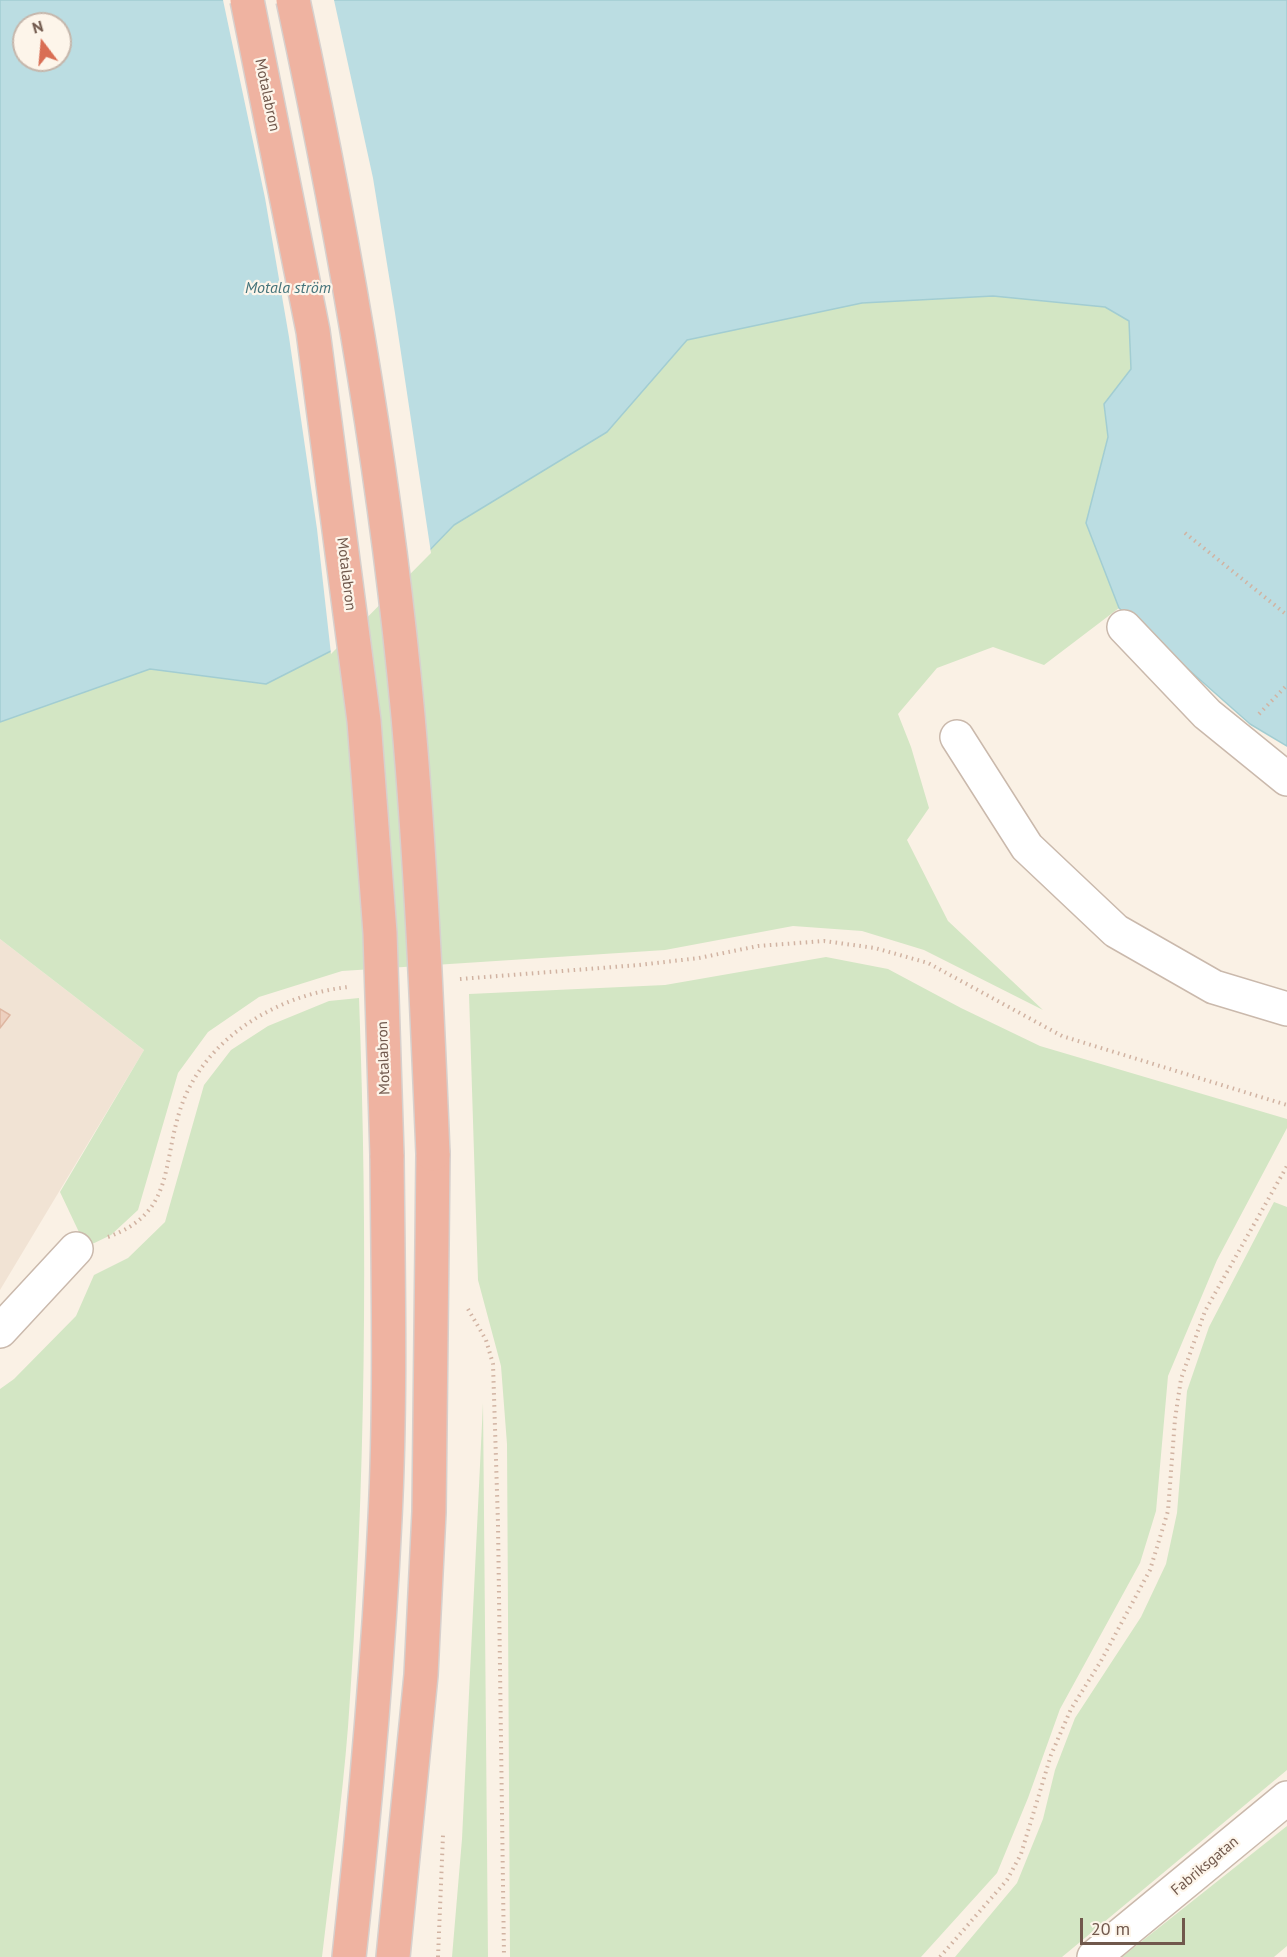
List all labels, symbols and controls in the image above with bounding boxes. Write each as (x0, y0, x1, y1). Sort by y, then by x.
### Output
north arrow (12, 12, 72, 72)
text: N (30, 16, 45, 38)
street label: Motalabron (251, 57, 283, 133)
water label: Motala ström (245, 278, 331, 298)
street label: Motalabron (333, 536, 359, 612)
street label: Motalabron (374, 1021, 394, 1095)
street label: Fabriksgatan (1168, 1833, 1242, 1899)
scale bar (1083, 1906, 1188, 1944)
text: 20 m (1091, 1917, 1130, 1940)

